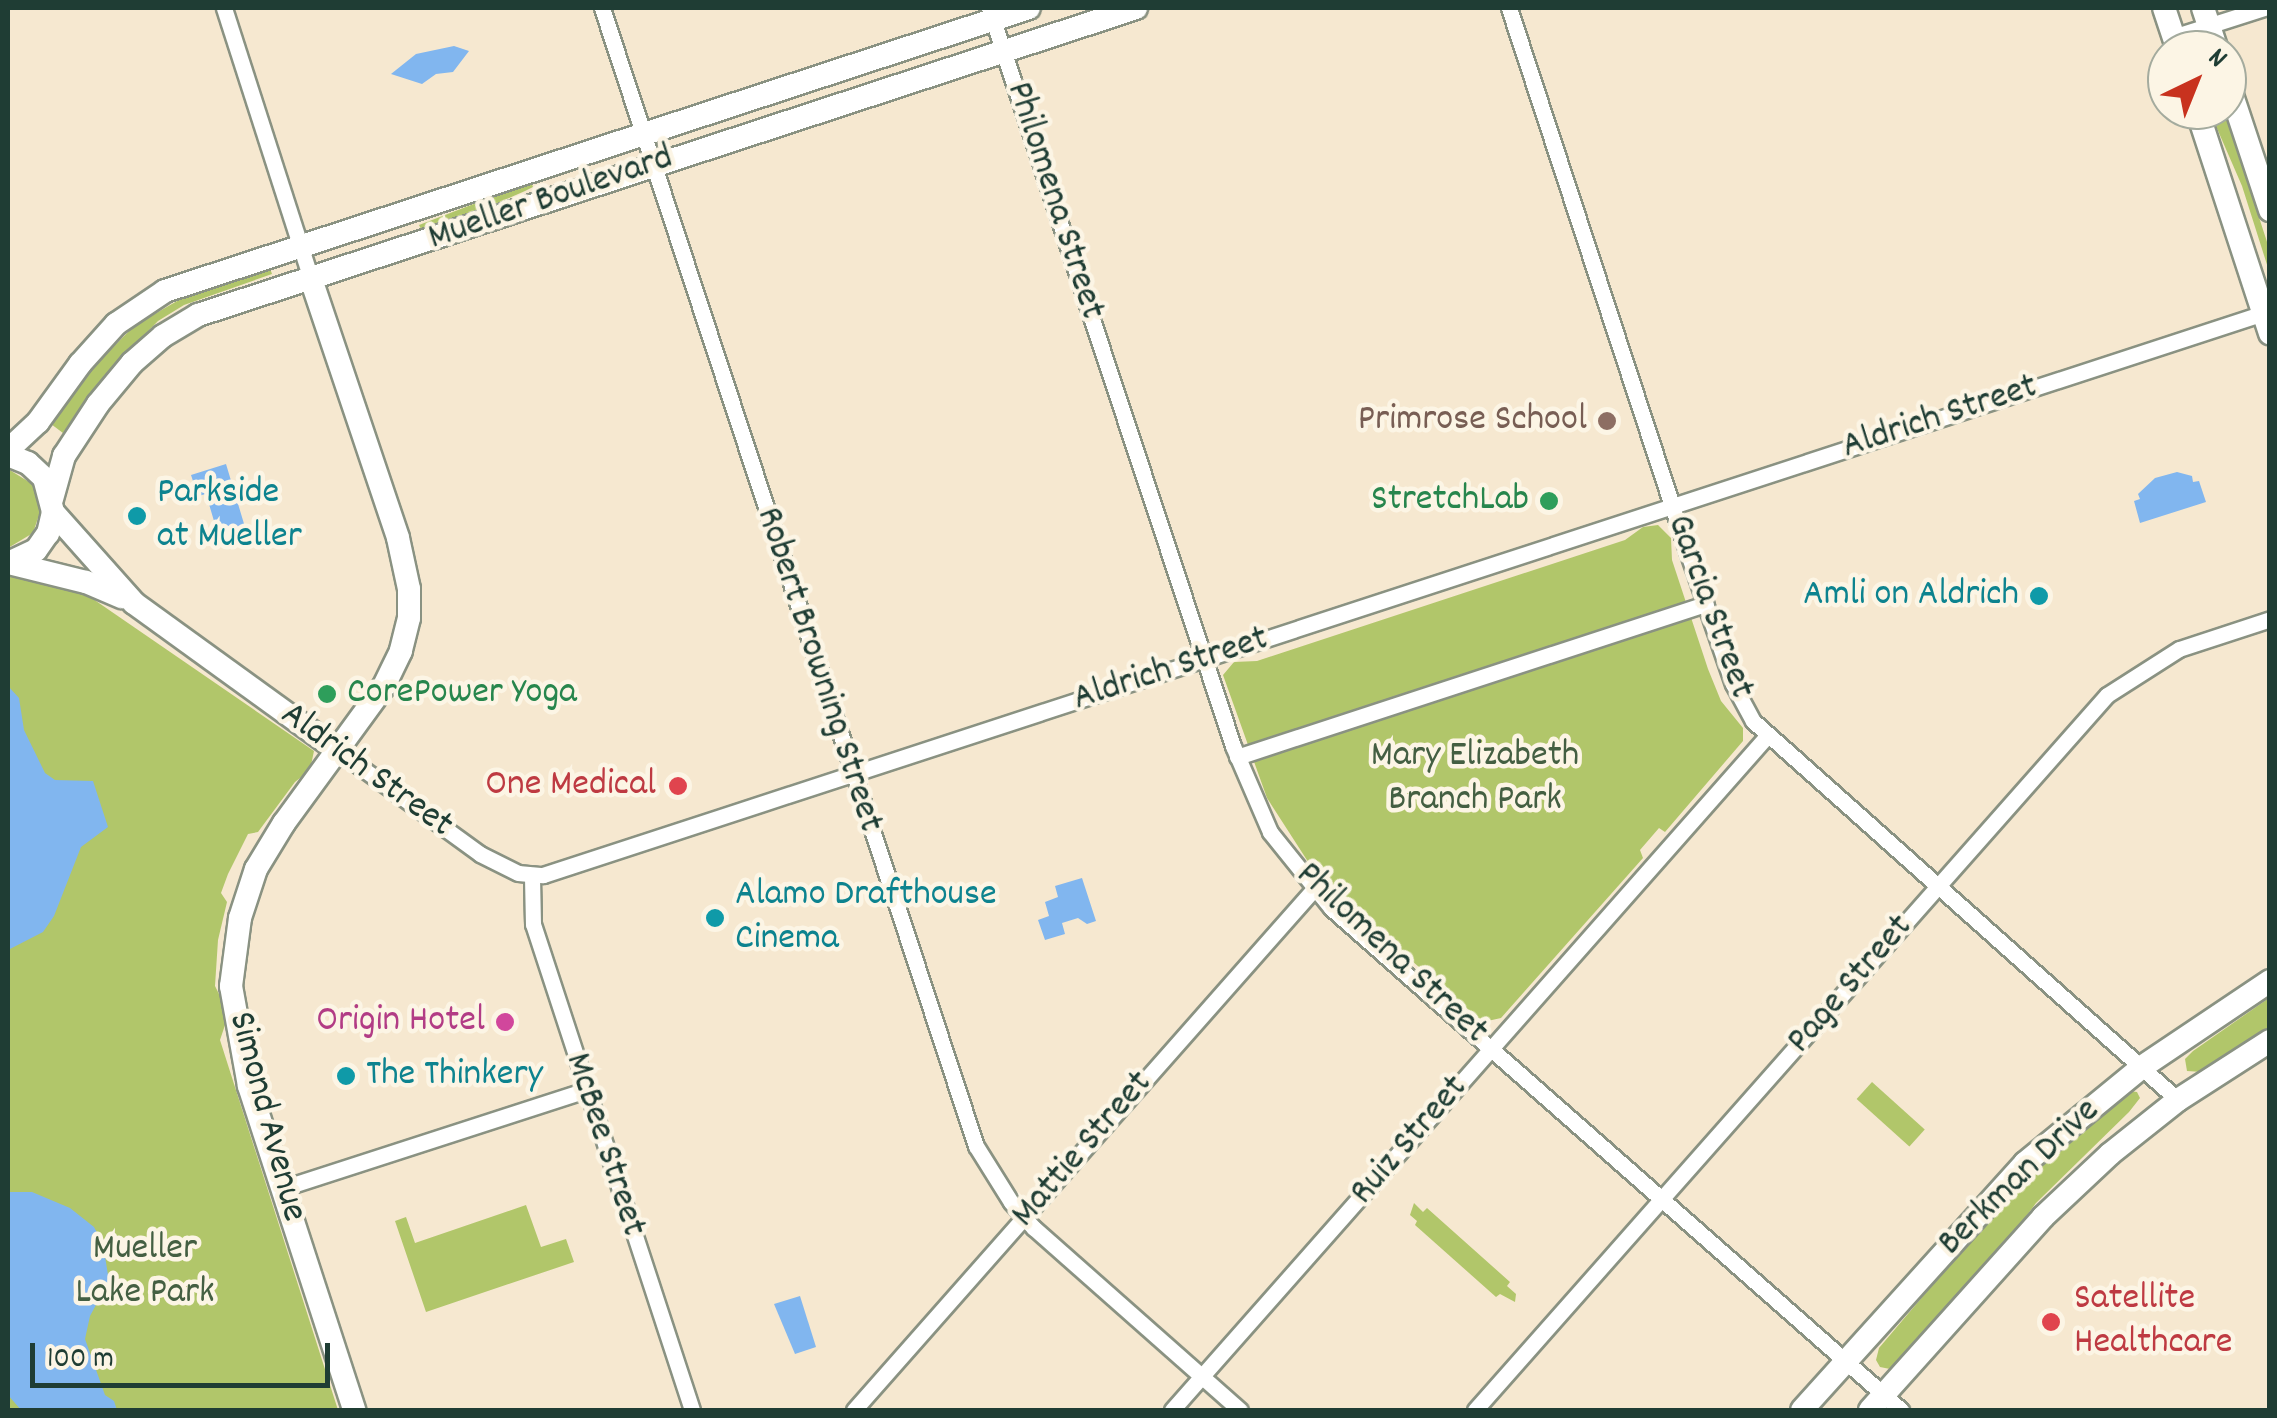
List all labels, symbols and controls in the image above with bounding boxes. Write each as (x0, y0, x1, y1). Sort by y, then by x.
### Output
north arrow (2147, 30, 2247, 130)
text: N (2197, 40, 2235, 79)
street label: Philomena Street (994, 77, 1114, 325)
street label: Mueller Boulevard (423, 136, 679, 262)
street label: Aldrich Street (1837, 365, 2043, 471)
place label: Primrose School (1358, 398, 1587, 444)
marker: Primrose School (1596, 410, 1618, 432)
place label: Parkside at Mueller (157, 471, 302, 560)
place label: StretchLab (1371, 478, 1529, 524)
marker: StretchLab (1538, 490, 1560, 512)
street label: Robert Browning Street (744, 502, 892, 838)
marker: Parkside at Mueller (126, 505, 148, 527)
street label: Garcia Street (1655, 509, 1763, 705)
place label: Amli on Aldrich (1803, 573, 2019, 619)
marker: Amli on Aldrich (2028, 585, 2050, 607)
street label: Aldrich Street (1068, 617, 1274, 723)
place label: CorePower Yoga (347, 671, 577, 717)
marker: CorePower Yoga (316, 683, 338, 705)
street label: Aldrich Street (271, 693, 461, 849)
park label: Mary Elizabeth Branch Park (1371, 734, 1579, 824)
place label: One Medical (485, 763, 656, 809)
marker: One Medical (665, 773, 691, 799)
street label: Philomena Street (1285, 853, 1497, 1055)
place label: Alamo Drafthouse Cinema (735, 873, 997, 962)
street label: Page Street (1778, 906, 1924, 1064)
marker: Alamo Drafthouse Cinema (704, 907, 726, 929)
place label: Origin Hotel (316, 999, 485, 1045)
street label: Simond Avenue (216, 1007, 316, 1227)
marker: Origin Hotel (494, 1011, 516, 1033)
street label: McBee Street (553, 1048, 655, 1242)
place label: The Thinkery (366, 1053, 543, 1099)
street label: Mattie Street (1003, 1062, 1163, 1238)
marker: The Thinkery (335, 1065, 357, 1087)
street label: Ruiz Street (1341, 1067, 1479, 1215)
street label: Berkman Drive (1929, 1089, 2111, 1267)
park label: Mueller Lake Park (75, 1227, 215, 1316)
place label: Satellite Healthcare (2074, 1277, 2232, 1366)
marker: Satellite Healthcare (2038, 1309, 2064, 1335)
scale bar (35, 1323, 335, 1385)
text: 100 m (47, 1339, 114, 1382)

